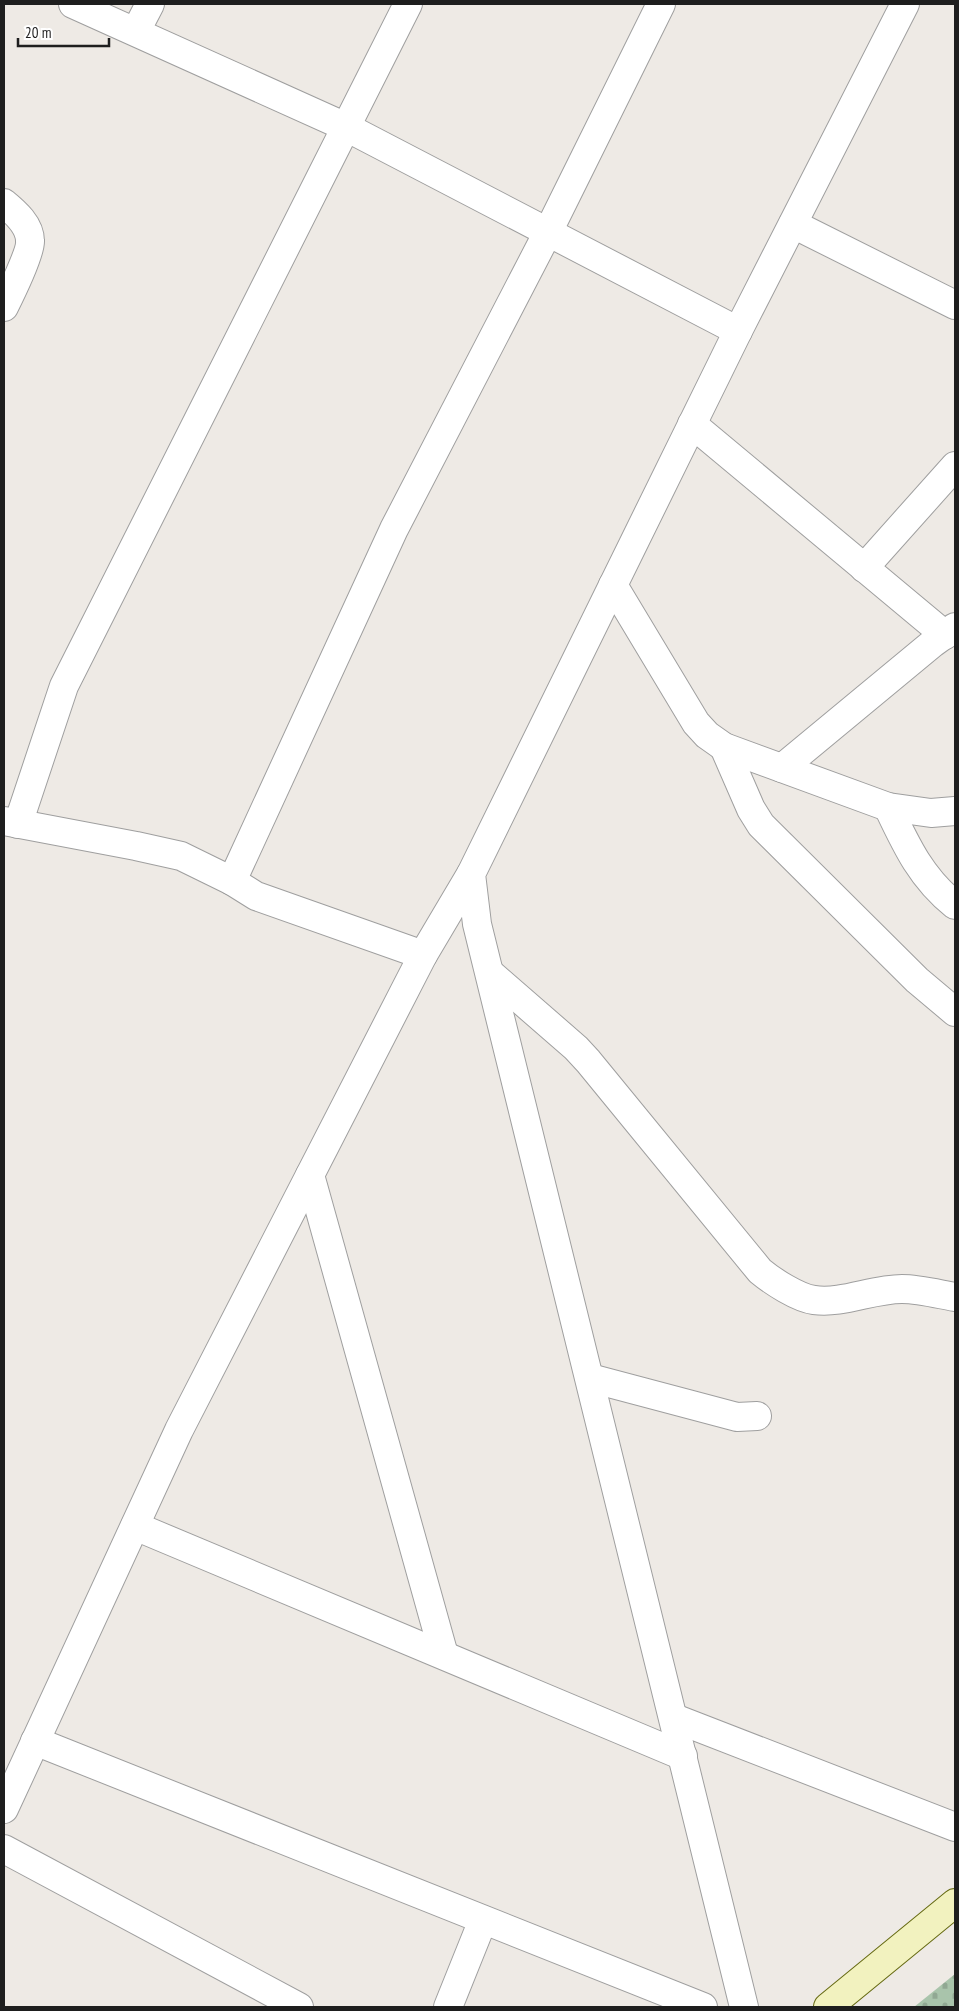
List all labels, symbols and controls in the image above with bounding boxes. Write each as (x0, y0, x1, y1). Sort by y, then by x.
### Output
scale bar (18, 15, 109, 47)
text: 20 m (25, 23, 51, 42)

